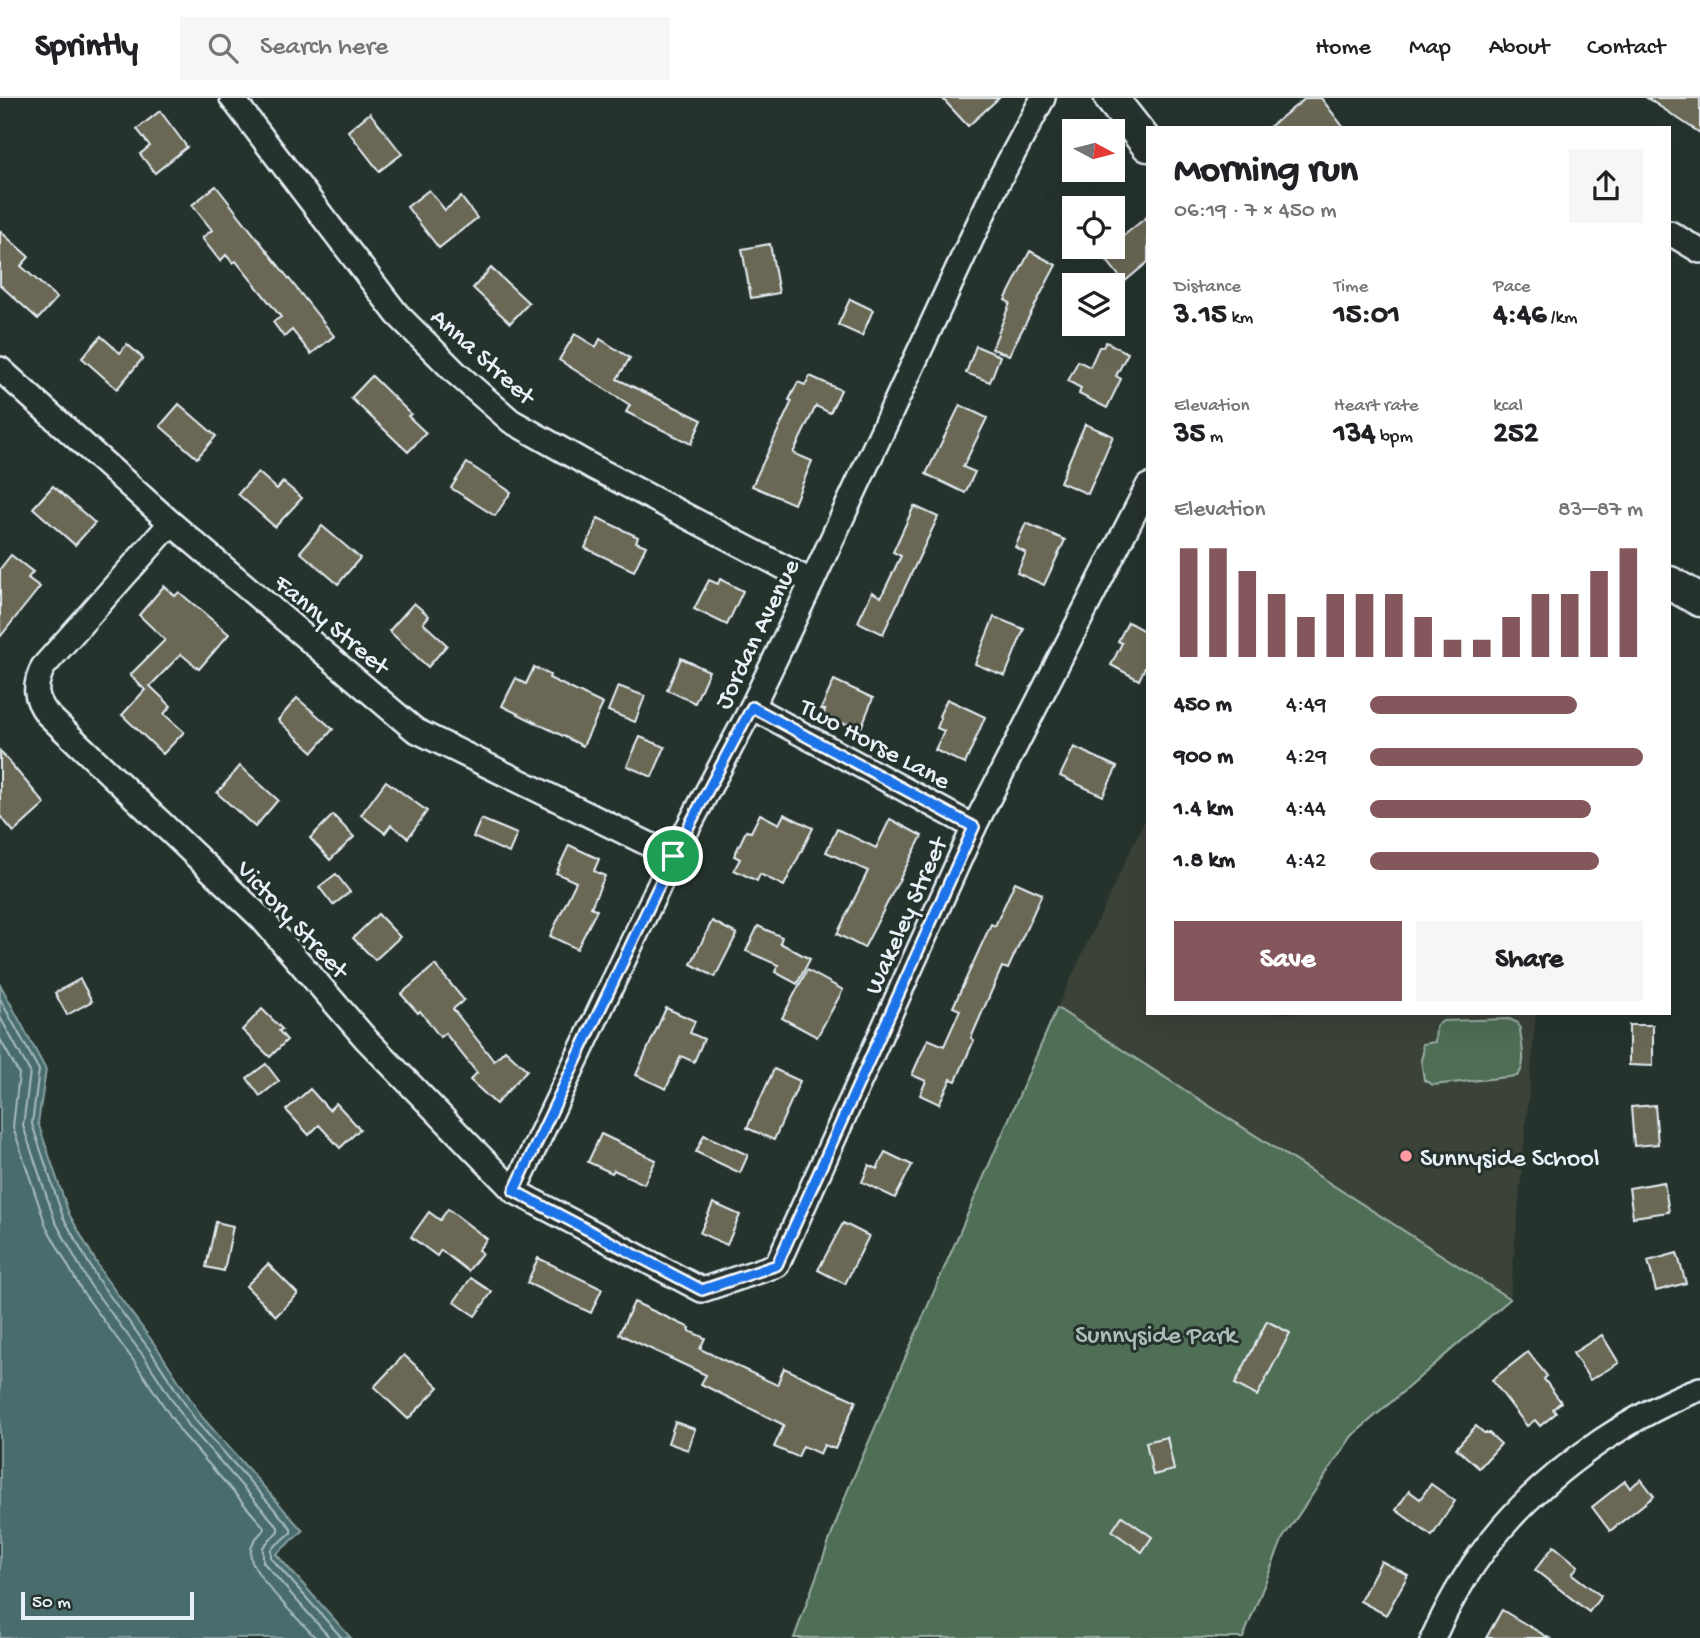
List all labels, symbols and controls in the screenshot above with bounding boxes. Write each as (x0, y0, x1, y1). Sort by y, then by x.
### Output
search box (180, 17, 670, 80)
text: Sprintly (35, 29, 138, 67)
icon: search (204, 29, 242, 67)
text: Search here (260, 33, 388, 64)
text: Home (1315, 34, 1371, 63)
text: Map (1409, 34, 1451, 63)
text: About (1489, 34, 1549, 63)
text: Contact (1587, 34, 1665, 63)
north arrow (1062, 119, 1125, 182)
map controls (1062, 119, 1125, 336)
button: share (1569, 149, 1643, 223)
text: Morning run (1174, 150, 1358, 194)
button: locate (1062, 196, 1125, 259)
text: 06:19 · 7 × 450 m (1174, 198, 1337, 225)
button: layers (1062, 273, 1125, 336)
text: Distance (1174, 276, 1241, 299)
text: Time (1334, 276, 1368, 299)
text: Pace (1493, 276, 1531, 299)
text: 3.15 (1174, 299, 1227, 334)
text: 15:01 (1334, 299, 1400, 334)
text: 4:46 (1493, 299, 1546, 334)
street label: Anna Street (422, 303, 541, 415)
text: km (1227, 307, 1253, 330)
text: /km (1546, 307, 1577, 330)
text: Elevation (1174, 395, 1250, 418)
text: Heart rate (1334, 395, 1419, 418)
text: kcal (1493, 395, 1523, 418)
text: 35 (1174, 418, 1205, 453)
text: 134 (1334, 418, 1376, 453)
text: 252 (1493, 418, 1539, 453)
text: m (1205, 426, 1223, 449)
text: bpm (1376, 426, 1413, 449)
text: Elevation (1174, 497, 1265, 524)
text: 83–87 m (1558, 497, 1643, 524)
street label: Jordan Avenue (709, 554, 809, 715)
street label: Fanny Street (265, 569, 396, 685)
street label: Two Horse Lane (791, 692, 955, 799)
text: 450 m (1174, 692, 1232, 719)
text: 4:49 (1286, 692, 1327, 719)
text: 900 m (1174, 744, 1233, 771)
text: 4:29 (1286, 744, 1327, 771)
text: 1.4 km (1174, 796, 1233, 823)
text: 4:44 (1286, 796, 1326, 823)
pin (643, 826, 703, 886)
street label: Wakeley Street (860, 831, 958, 1000)
icon: arrive (654, 837, 692, 875)
text: 1.8 km (1174, 848, 1235, 875)
text: 4:42 (1286, 848, 1326, 875)
street label: Victory Street (227, 855, 355, 988)
button: Save (1174, 921, 1402, 1001)
button: Share (1416, 921, 1643, 1001)
place label: Sunnyside School (1420, 1145, 1599, 1176)
marker: Sunnyside School (1398, 1148, 1414, 1164)
park label: Sunnyside Park (1075, 1322, 1239, 1353)
scale bar (21, 1589, 194, 1621)
text: 50 m (32, 1592, 71, 1615)

